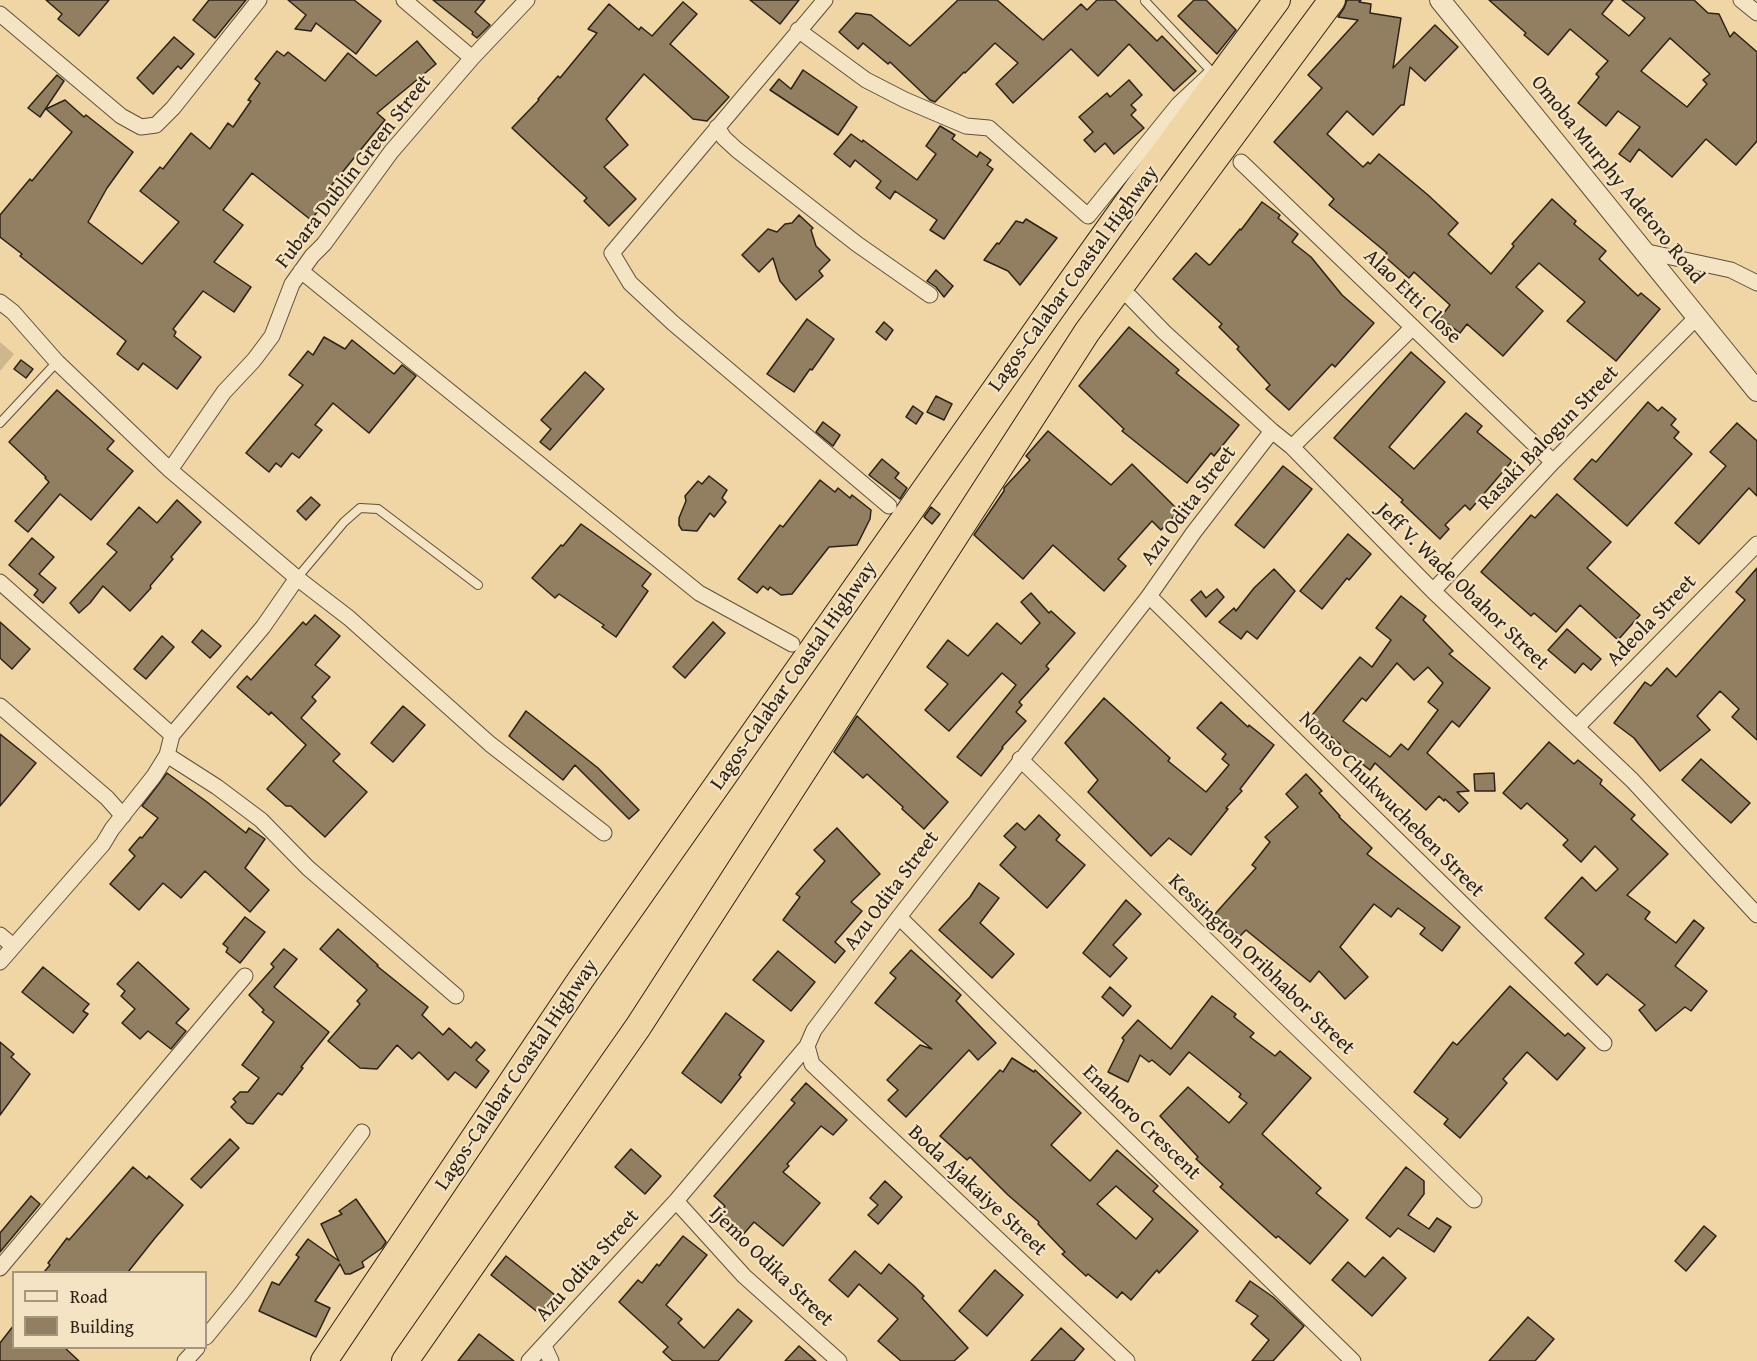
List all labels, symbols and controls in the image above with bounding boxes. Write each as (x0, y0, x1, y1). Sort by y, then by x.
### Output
street label: Fubara Dublin Green Street (271, 70, 437, 274)
street label: Omoba Murphy Adetoro Road (1525, 71, 1709, 289)
street label: Lagos-Calabar Coastal Highway (983, 161, 1165, 397)
street label: Alao Etti Close (1358, 244, 1466, 350)
street label: Rasaki Balogun Street (1474, 360, 1624, 516)
street label: Azu Odita Street (1136, 441, 1242, 571)
street label: Jeff V. Wade Obahor Street (1370, 498, 1554, 676)
street label: Lagos-Calabar Coastal Highway (705, 557, 883, 795)
street label: Adeola Street (1602, 570, 1702, 672)
street label: Nonso Chukwucheben Street (1293, 707, 1489, 903)
street label: Azu Odita Street (839, 826, 945, 956)
street label: Kessington Oribhabor Street (1163, 869, 1359, 1061)
street label: Lagos-Calabar Coastal Highway (430, 955, 604, 1195)
street label: Enahoro Crescent (1077, 1060, 1205, 1186)
street label: Boda Ajakaiye Street (902, 1120, 1052, 1262)
street label: Ijemo Odika Street (704, 1201, 838, 1333)
street label: Azu Odita Street (531, 1204, 645, 1328)
legend (12, 1271, 207, 1349)
text: Road (70, 1283, 108, 1310)
text: Building (70, 1313, 134, 1340)

